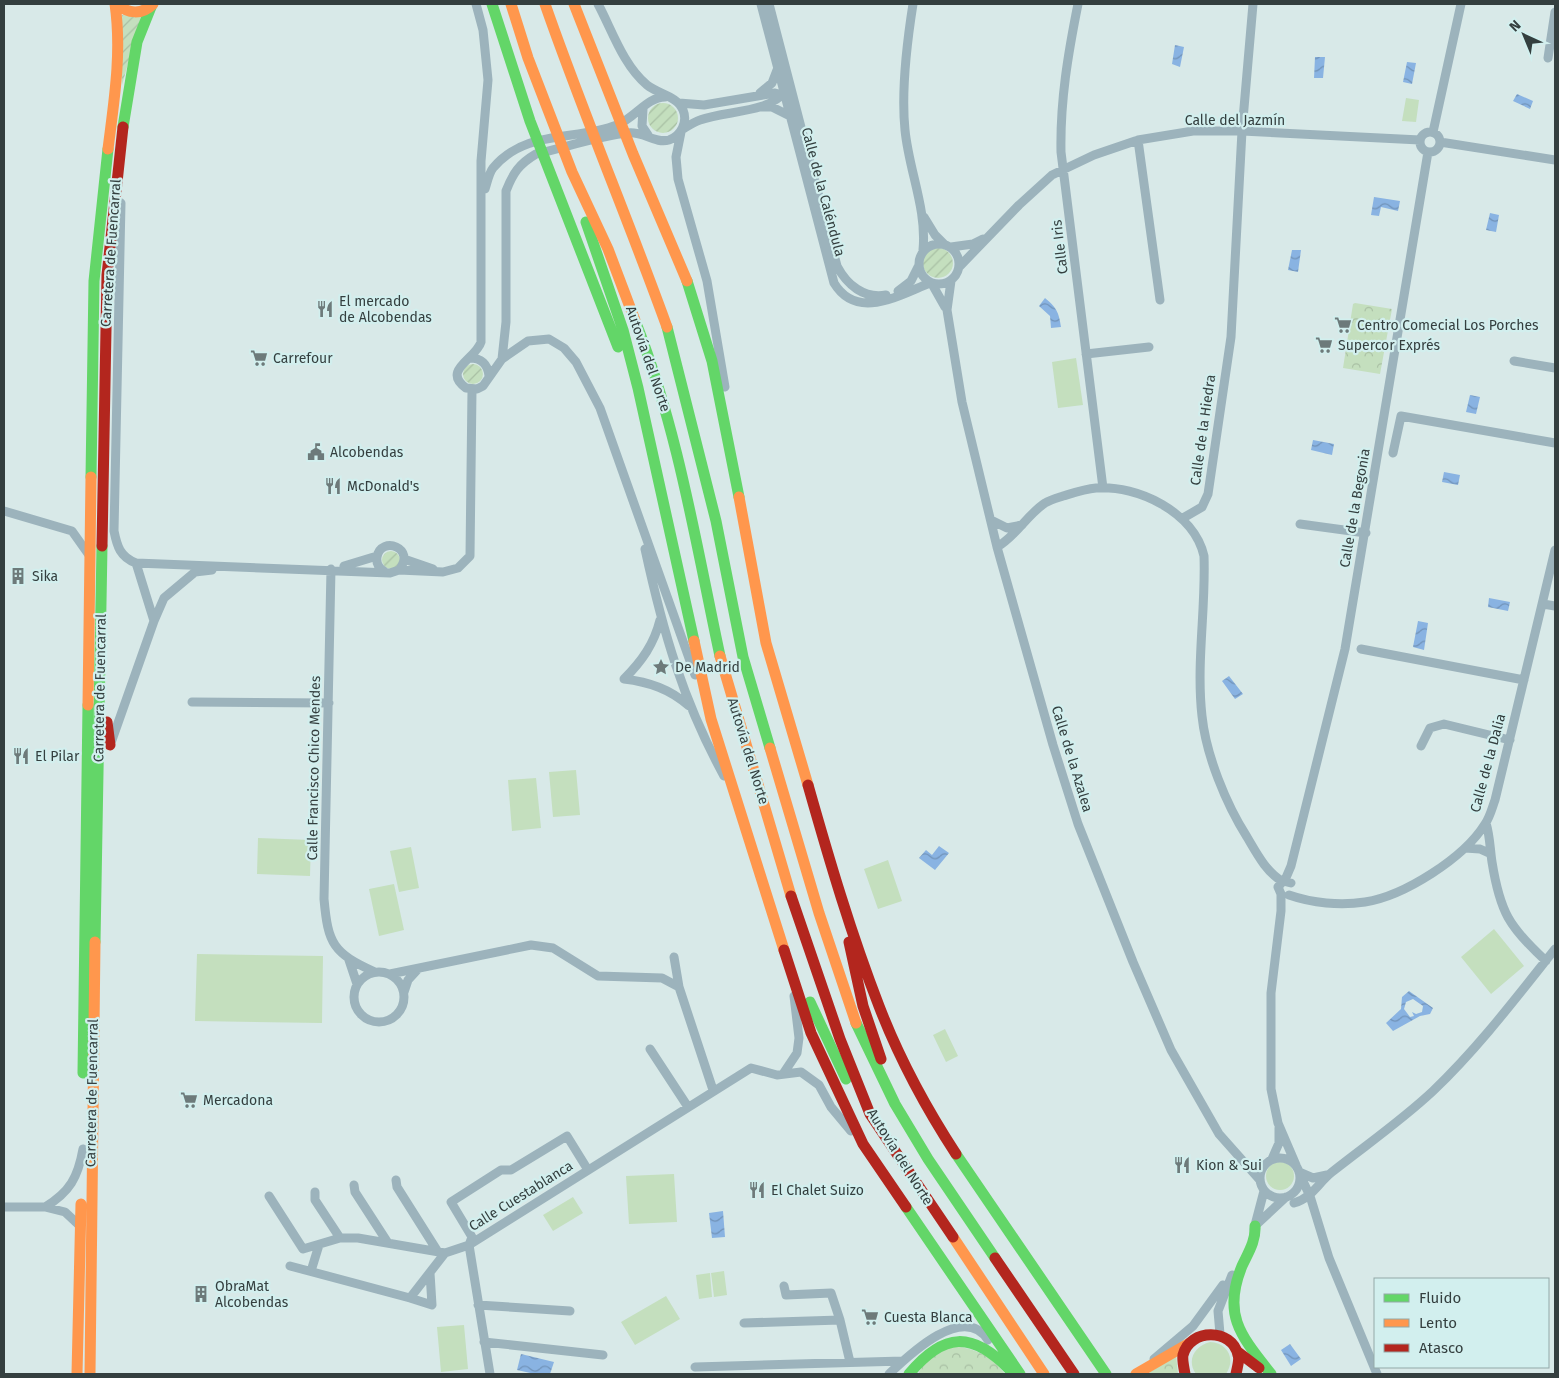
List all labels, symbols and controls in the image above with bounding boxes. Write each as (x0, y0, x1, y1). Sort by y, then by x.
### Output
north arrow (1499, 10, 1549, 60)
text: N (1506, 17, 1525, 35)
street label: Calle del Jazmín (1185, 112, 1285, 129)
street label: Calle de la Caléndula (798, 126, 848, 258)
street label: Carretera de Fuencarral (97, 179, 125, 327)
street label: Calle Iris (1048, 218, 1072, 275)
place label: El mercado de Alcobendas (339, 293, 432, 326)
restaurant icon: El mercado de Alcobendas (315, 299, 335, 319)
street label: Autovía del Norte (622, 304, 674, 414)
supermarket icon: Centro Comecial Los Porches (1333, 315, 1353, 335)
place label: Centro Comecial Los Porches (1357, 317, 1539, 334)
supermarket icon: Supercor Exprés (1314, 335, 1334, 355)
place label: Supercor Exprés (1338, 337, 1441, 354)
supermarket icon: Carrefour (249, 348, 269, 368)
place label: Carrefour (273, 350, 333, 367)
street label: Calle de la Hiedra (1187, 373, 1219, 487)
public building icon: Alcobendas (306, 442, 326, 462)
place label: Alcobendas (330, 444, 404, 461)
street label: Calle de la Begonia (1336, 447, 1374, 569)
restaurant icon: McDonald's (323, 476, 343, 496)
place label: McDonald's (347, 478, 420, 495)
building icon: Sika (8, 566, 28, 586)
place label: Sika (32, 568, 58, 585)
street label: Carretera de Fuencarral (90, 614, 110, 762)
place icon: De Madrid (651, 657, 671, 677)
place label: De Madrid (675, 659, 740, 676)
street label: Calle Francisco Chico Mendes (304, 675, 324, 860)
street label: Autovía del Norte (724, 696, 772, 806)
street label: Calle de la Azalea (1048, 704, 1096, 814)
street label: Calle de la Dalia (1467, 712, 1509, 814)
restaurant icon: El Pilar (11, 746, 31, 766)
place label: El Pilar (35, 748, 80, 765)
street label: Carretera de Fuencarral (82, 1019, 102, 1167)
supermarket icon: Mercadona (179, 1090, 199, 1110)
place label: Mercadona (203, 1092, 273, 1109)
street label: Autovía del Norte (863, 1106, 937, 1208)
restaurant icon: Kion & Sui (1172, 1155, 1192, 1175)
street label: Calle Cuestablanca (466, 1157, 576, 1235)
place label: Kion & Sui (1196, 1157, 1262, 1174)
restaurant icon: El Chalet Suizo (747, 1180, 767, 1200)
place label: El Chalet Suizo (771, 1182, 864, 1199)
place label: ObraMat Alcobendas (215, 1278, 289, 1311)
legend (1374, 1278, 1549, 1368)
building icon: ObraMat Alcobendas (191, 1284, 211, 1304)
text: Fluido (1419, 1289, 1461, 1307)
supermarket icon: Cuesta Blanca (860, 1307, 880, 1327)
place label: Cuesta Blanca (884, 1309, 973, 1326)
text: Lento (1419, 1314, 1457, 1332)
text: Atasco (1419, 1339, 1464, 1357)

